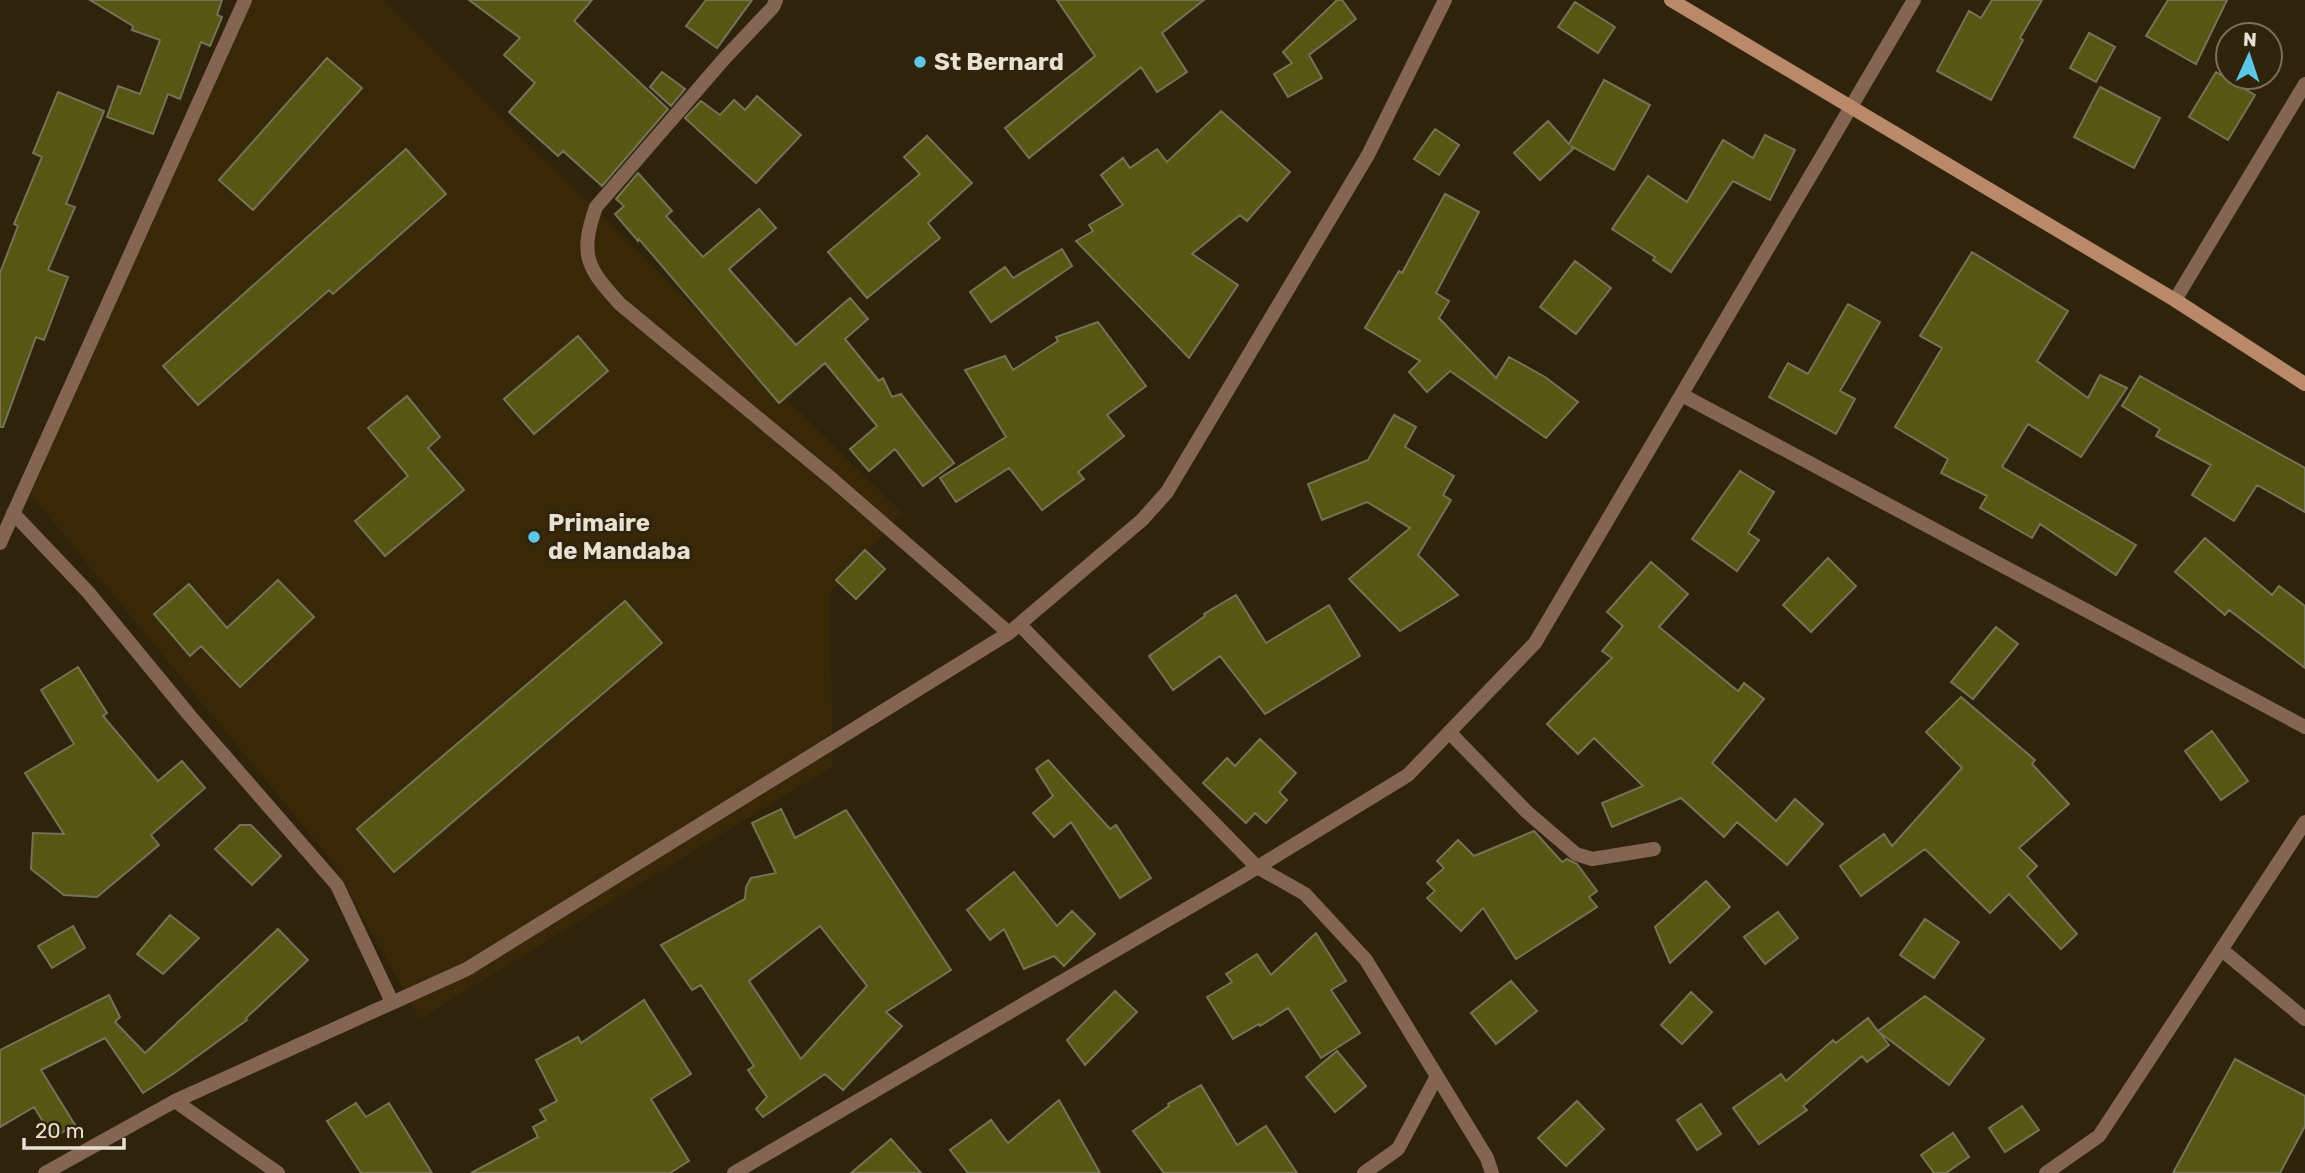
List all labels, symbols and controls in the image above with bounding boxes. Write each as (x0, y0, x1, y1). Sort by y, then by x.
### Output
north arrow (2214, 21, 2284, 91)
text: N (2242, 28, 2257, 51)
place label: St Bernard (934, 48, 1064, 76)
marker: St Bernard (912, 54, 928, 70)
place label: Primaire de Mandaba (548, 509, 691, 565)
marker: Primaire de Mandaba (526, 529, 542, 545)
scale bar (24, 1106, 124, 1150)
text: 20 m (35, 1118, 84, 1143)

